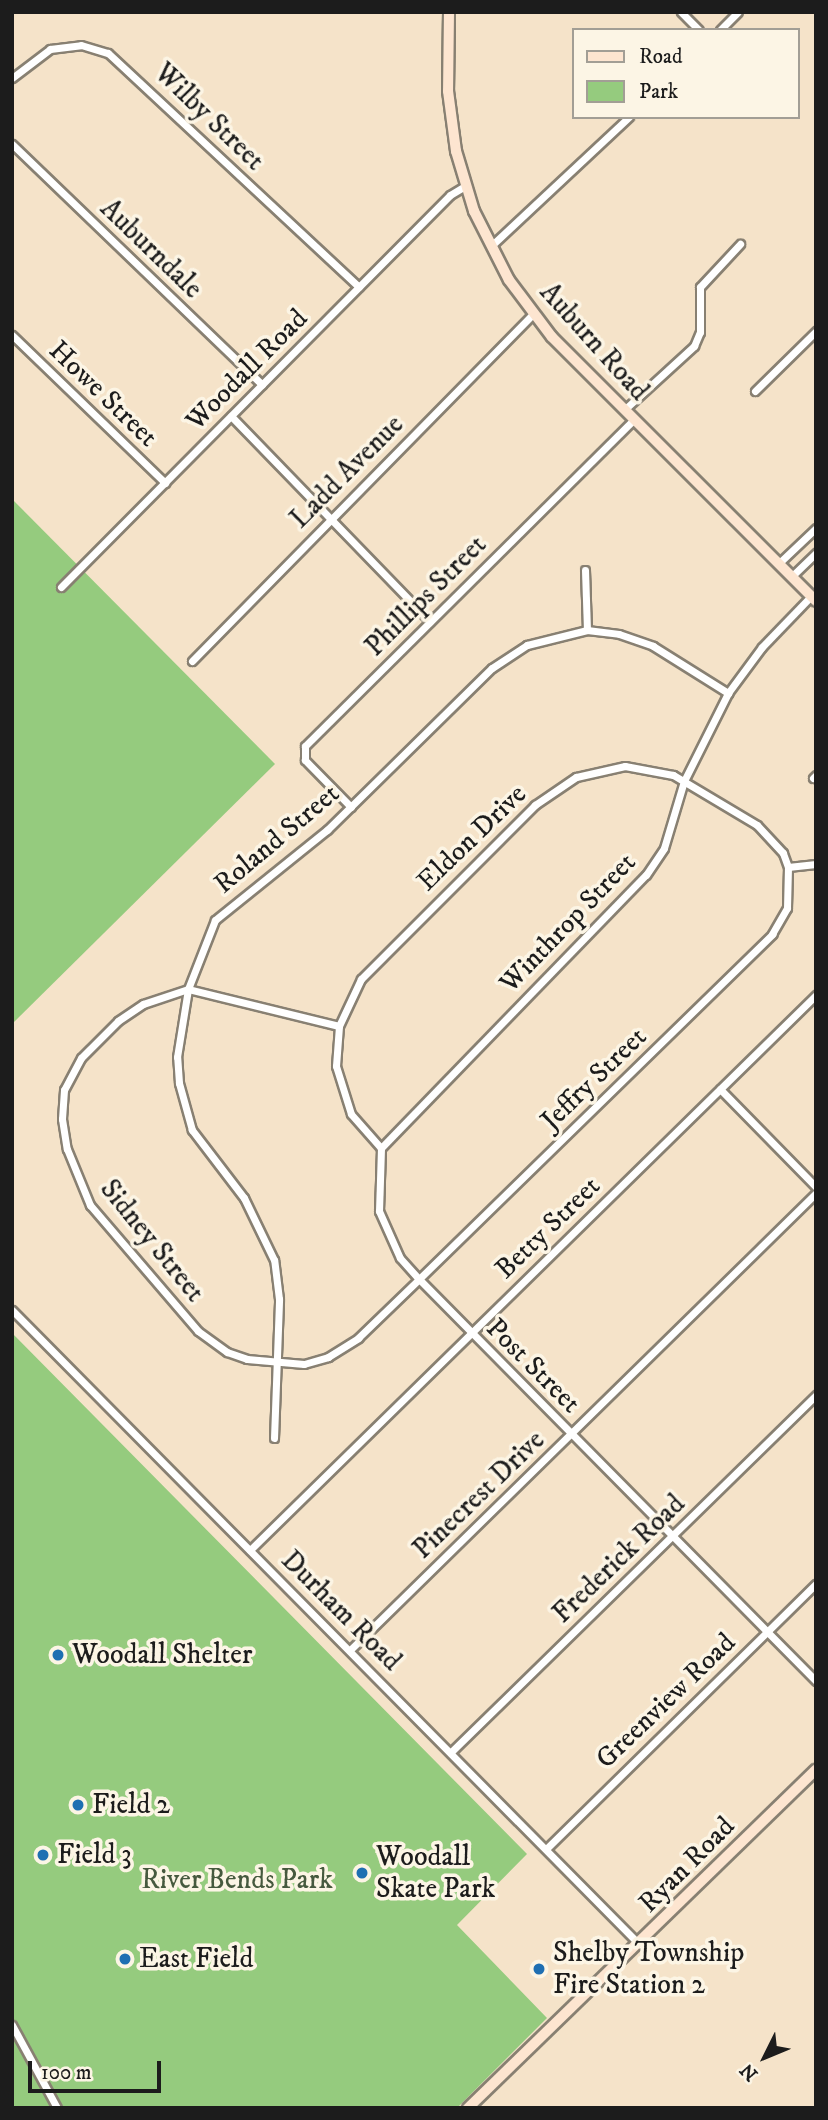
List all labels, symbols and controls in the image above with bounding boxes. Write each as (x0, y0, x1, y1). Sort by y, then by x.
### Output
legend (572, 28, 800, 119)
text: Road (639, 44, 683, 70)
street label: Wilby Street (147, 56, 271, 178)
text: Park (639, 79, 678, 105)
street label: Auburndale (93, 192, 209, 306)
street label: Auburn Road (532, 276, 656, 408)
street label: Woodall Road (179, 302, 315, 438)
street label: Howe Street (42, 334, 164, 454)
street label: Ladd Avenue (283, 408, 411, 536)
street label: Phillips Street (358, 528, 494, 664)
street label: Roland Street (208, 777, 346, 901)
street label: Eldon Drive (410, 778, 534, 898)
street label: Winthrop Street (493, 846, 643, 1000)
street label: Jeffry Street (534, 1020, 654, 1138)
street label: Betty Street (489, 1170, 607, 1286)
street label: Sidney Street (93, 1173, 211, 1309)
street label: Post Street (479, 1312, 587, 1420)
street label: Pinecrest Drive (406, 1424, 552, 1566)
street label: Frederick Road (546, 1488, 692, 1630)
street label: Durham Road (274, 1544, 408, 1678)
street label: Greenview Road (589, 1626, 743, 1776)
place label: Woodall Shelter (72, 1638, 252, 1672)
marker: Woodall Shelter (50, 1647, 66, 1663)
place label: Field 2 (92, 1788, 170, 1822)
marker: Field 2 (70, 1797, 86, 1813)
street label: Ryan Road (632, 1810, 742, 1920)
place label: Field 3 (57, 1838, 132, 1872)
place label: Woodall Skate Park (376, 1840, 495, 1906)
marker: Field 3 (35, 1847, 51, 1863)
park label: River Bends Park (141, 1863, 333, 1897)
marker: Woodall Skate Park (354, 1865, 370, 1881)
place label: Shelby Township Fire Station 2 (553, 1936, 744, 2002)
place label: East Field (139, 1942, 253, 1976)
marker: East Field (117, 1951, 133, 1967)
marker: Shelby Township Fire Station 2 (531, 1961, 547, 1977)
north arrow (730, 2022, 800, 2092)
scale bar (32, 2046, 164, 2090)
text: N (736, 2058, 763, 2085)
text: 100 m (41, 2060, 92, 2086)

